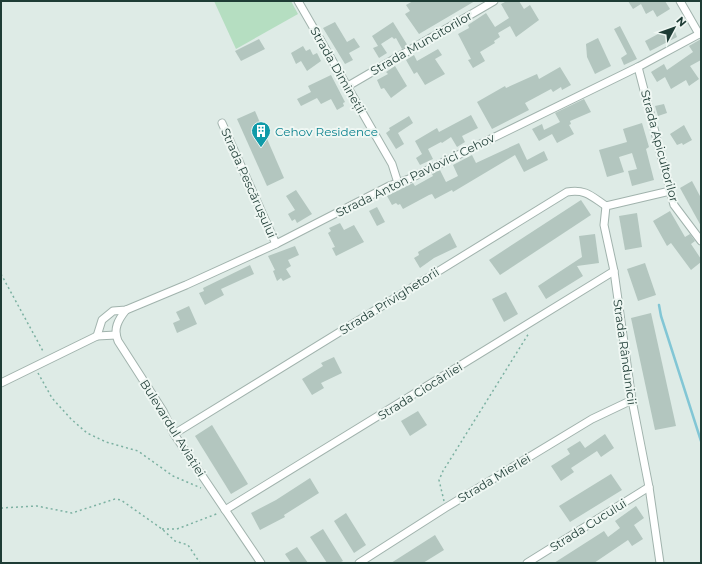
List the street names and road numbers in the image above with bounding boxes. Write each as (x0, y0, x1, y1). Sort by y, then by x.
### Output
street label: Strada Muncitorilor (367, 8, 475, 78)
street label: Strada Dimineții (307, 24, 369, 116)
street label: Strada Apicultorilor (638, 88, 682, 204)
street label: Strada Pescărușului (218, 126, 280, 240)
street label: Strada Anton Pavlovici Cehov (333, 130, 497, 220)
street label: Strada Privighetorii (336, 264, 442, 338)
street label: Strada Rândunicii (610, 298, 640, 406)
street label: Strada Ciocârliei (375, 359, 465, 423)
street label: Bulevardul Aviației (137, 377, 209, 479)
street label: Strada Mierlei (455, 450, 533, 506)
street label: Strada Cucului (547, 495, 629, 555)

